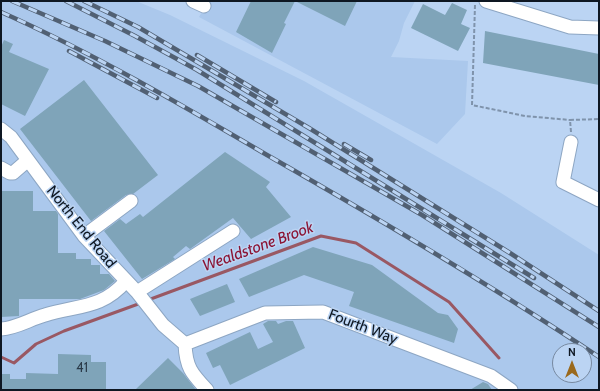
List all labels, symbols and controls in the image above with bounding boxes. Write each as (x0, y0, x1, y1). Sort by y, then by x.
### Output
street label: North End Road (42, 182, 120, 272)
water label: Wealdstone Brook (200, 218, 316, 276)
street label: Fourth Way (326, 306, 400, 348)
north arrow (552, 343, 592, 383)
text: N (568, 345, 576, 359)
house number: 41 (76, 360, 88, 376)

